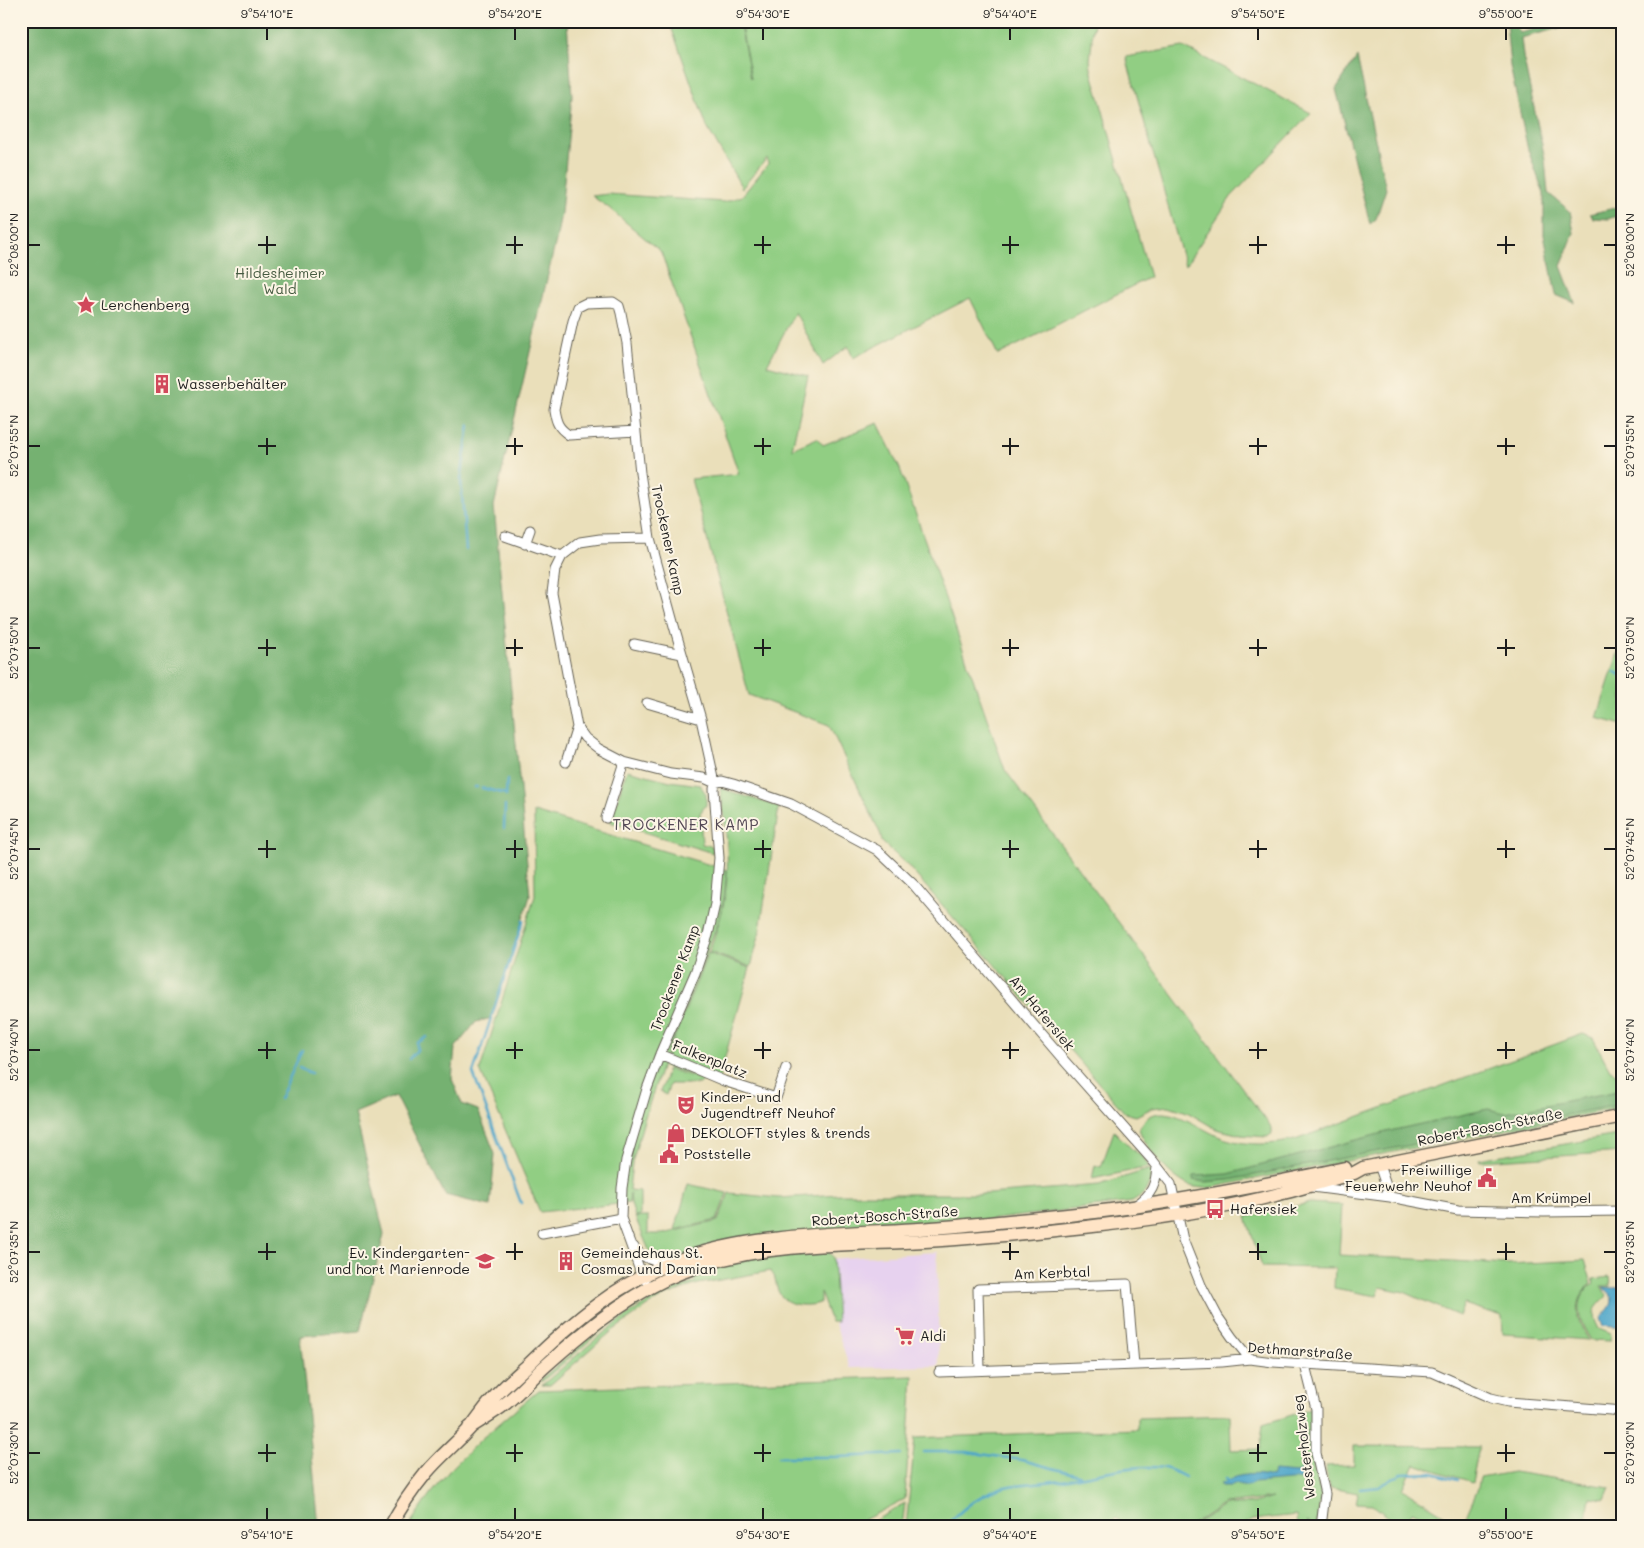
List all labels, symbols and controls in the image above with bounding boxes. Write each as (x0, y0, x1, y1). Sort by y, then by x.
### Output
text: 9°54'10"E (241, 5, 293, 21)
text: 9°54'20"E (488, 5, 542, 21)
text: 9°54'30"E (736, 5, 790, 21)
text: 9°54'40"E (983, 5, 1037, 21)
text: 9°54'50"E (1231, 5, 1285, 21)
text: 9°55'00"E (1479, 5, 1533, 21)
text: 52°08'00"N (5, 213, 21, 277)
text: 52°08'00"N (1621, 213, 1637, 277)
park label: Hildesheimer Wald (235, 263, 325, 298)
place icon: Lerchenberg (75, 294, 97, 316)
place label: Lerchenberg (101, 295, 189, 314)
building icon: Wasserbehälter (151, 373, 173, 395)
place label: Wasserbehälter (177, 374, 287, 393)
text: 52°07'55"N (5, 415, 21, 477)
text: 52°07'55"N (1621, 415, 1637, 477)
street label: Trockener Kamp (648, 483, 689, 597)
text: 52°07'50"N (5, 617, 21, 679)
text: 52°07'50"N (1621, 617, 1637, 679)
district label: TROCKENER KAMP (613, 814, 759, 834)
text: 52°07'45"N (5, 818, 21, 880)
text: 52°07'45"N (1621, 818, 1637, 880)
street label: Trockener Kamp (646, 922, 704, 1034)
street label: Am Hafersiek (1005, 971, 1079, 1054)
text: 52°07'40"N (5, 1019, 21, 1081)
text: 52°07'40"N (1621, 1019, 1637, 1081)
street label: Falkenplatz (670, 1035, 750, 1082)
place label: Kinder- und Jugendtreff Neuhof (701, 1087, 836, 1122)
theatre icon: Kinder- und Jugendtreff Neuhof (675, 1094, 697, 1116)
street label: Robert-Bosch-Straße (1416, 1103, 1564, 1150)
shop icon: DEKOLOFT styles & trends (665, 1122, 687, 1144)
place label: DEKOLOFT styles & trends (691, 1123, 870, 1142)
public building icon: Poststelle (658, 1143, 680, 1165)
place label: Poststelle (684, 1144, 751, 1163)
place label: Freiwillige Feuerwehr Neuhof (1345, 1160, 1473, 1195)
public building icon: Freiwillige Feuerwehr Neuhof (1476, 1167, 1498, 1189)
street label: Am Krümpel (1511, 1188, 1591, 1207)
bus stop icon: Hafersiek (1204, 1198, 1226, 1220)
place label: Hafersiek (1230, 1199, 1297, 1218)
street label: Robert-Bosch-Straße (811, 1201, 959, 1230)
text: 52°07'35"N (5, 1221, 21, 1283)
text: 52°07'35"N (1621, 1221, 1637, 1283)
place label: Ev. Kindergarten- und hort Marienrode (327, 1243, 470, 1278)
place label: Gemeindehaus St. Cosmas und Damian (581, 1243, 716, 1278)
school or university icon: Ev. Kindergarten- und hort Marienrode (474, 1250, 496, 1272)
building icon: Gemeindehaus St. Cosmas und Damian (555, 1250, 577, 1272)
street label: Am Kerbtal (1013, 1262, 1091, 1283)
supermarket icon: Aldi (894, 1325, 916, 1347)
place label: Aldi (920, 1326, 946, 1345)
street label: Dethmarstraße (1247, 1337, 1353, 1364)
street label: Westerholzweg (1288, 1394, 1319, 1500)
text: 52°07'30"N (5, 1422, 21, 1484)
text: 52°07'30"N (1621, 1422, 1637, 1484)
text: 9°54'10"E (241, 1526, 293, 1542)
text: 9°54'20"E (488, 1526, 542, 1542)
text: 9°54'30"E (736, 1526, 790, 1542)
text: 9°54'40"E (983, 1526, 1037, 1542)
text: 9°54'50"E (1231, 1526, 1285, 1542)
text: 9°55'00"E (1479, 1526, 1533, 1542)

